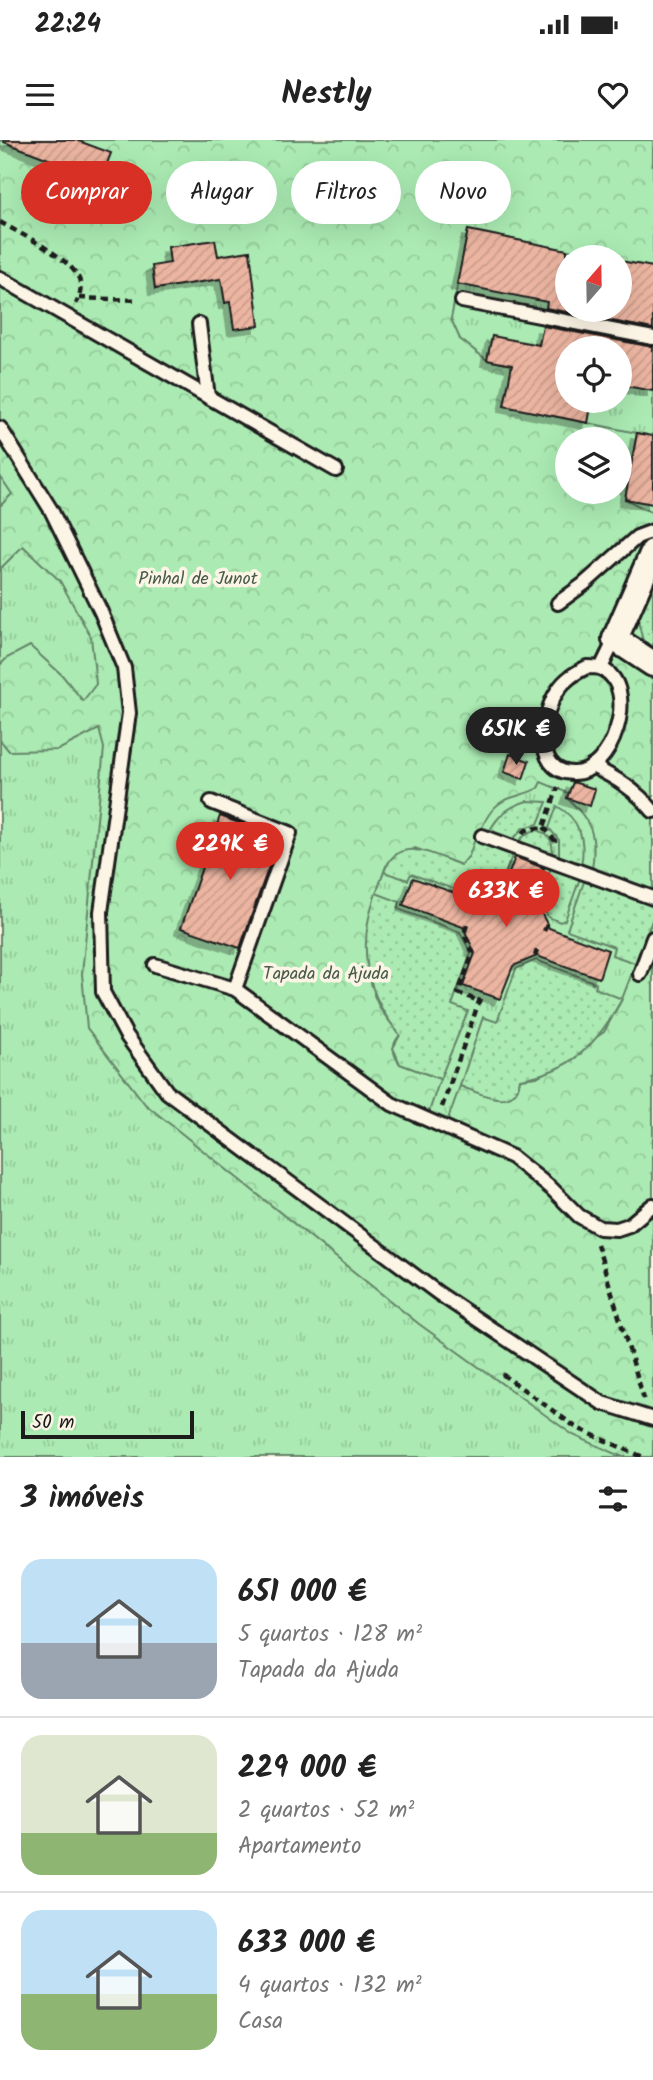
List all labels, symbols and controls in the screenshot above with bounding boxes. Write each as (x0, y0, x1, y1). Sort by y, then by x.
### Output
text: 22:24 (35, 4, 101, 46)
text: Nestly (281, 69, 372, 120)
icon: menu (21, 76, 59, 114)
icon: heart (594, 76, 632, 114)
chip: Comprar (21, 161, 152, 224)
chip: Alugar (166, 161, 277, 224)
chip: Filtros (291, 161, 401, 224)
chip: Novo (415, 161, 511, 224)
north arrow (555, 245, 632, 322)
map controls (555, 245, 632, 504)
button: locate (555, 336, 632, 413)
button: layers (555, 427, 632, 504)
park label: Pinhal de Junot (138, 565, 259, 594)
pin: 651K € (459, 708, 573, 767)
text: 651K € (482, 712, 550, 748)
pin: 229K € (173, 822, 287, 882)
text: 229K € (192, 827, 268, 863)
pin: 633K € (449, 870, 563, 929)
text: 633K € (469, 874, 543, 910)
park label: Tapada da Ajuda (263, 960, 389, 989)
scale bar (21, 1408, 194, 1440)
text: 50 m (32, 1408, 74, 1438)
text: 3 imóveis (21, 1475, 144, 1523)
icon: filters (594, 1480, 632, 1518)
text: 651 000 € (238, 1569, 367, 1617)
icon: home (77, 1587, 161, 1671)
text: 5 quartos · 128 m² (238, 1617, 422, 1653)
text: Tapada da Ajuda (238, 1653, 399, 1689)
text: 229 000 € (238, 1745, 376, 1793)
icon: home (77, 1763, 161, 1847)
text: 2 quartos · 52 m² (238, 1793, 414, 1829)
text: Apartamento (238, 1829, 361, 1865)
text: 633 000 € (238, 1920, 375, 1968)
icon: home (77, 1938, 161, 2022)
text: 4 quartos · 132 m² (238, 1968, 422, 2004)
text: Casa (238, 2004, 283, 2040)

